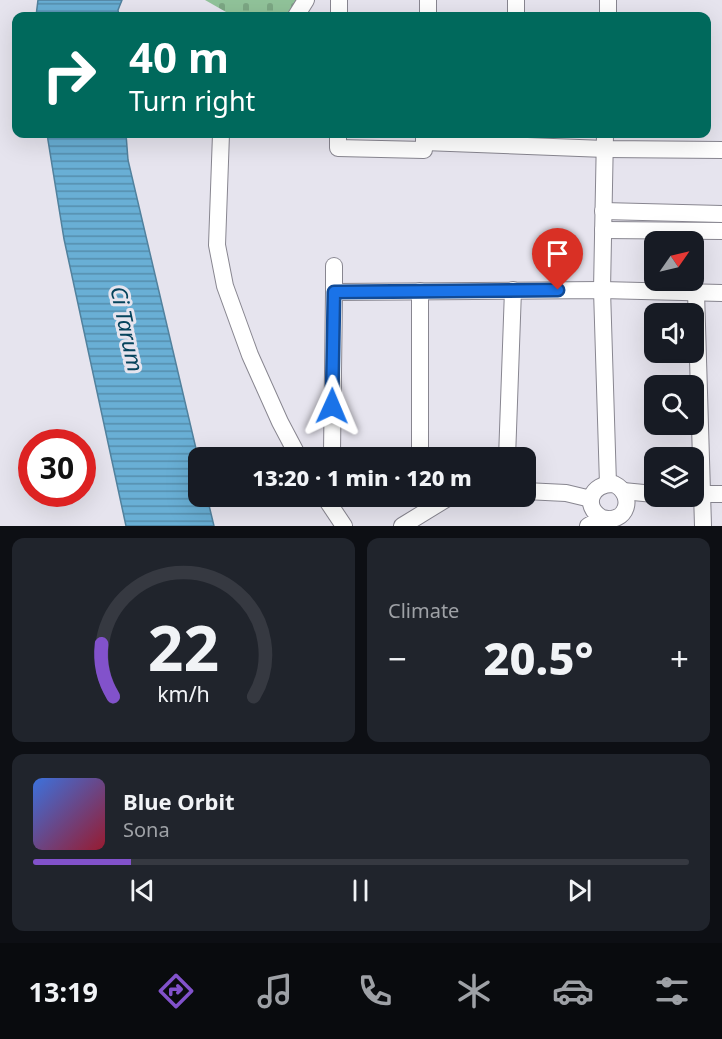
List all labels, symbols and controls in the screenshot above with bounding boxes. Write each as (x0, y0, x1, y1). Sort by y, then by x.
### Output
text: 40 m (129, 28, 229, 85)
icon: right (30, 36, 108, 114)
text: Turn right (129, 82, 255, 119)
pin (532, 228, 583, 290)
north arrow (644, 231, 704, 291)
map controls (644, 231, 704, 507)
icon: arrive (541, 237, 574, 270)
water label: Ci Tarum (104, 283, 152, 374)
button: sound (644, 303, 704, 363)
position arrow (300, 374, 364, 438)
button: search (644, 375, 704, 435)
speed limit sign: 30 (18, 429, 96, 507)
button: layers (644, 447, 704, 507)
text: 13:20 · 1 min · 120 m (252, 462, 472, 492)
text: Climate (388, 597, 459, 624)
text: 22 (148, 604, 219, 689)
text: 20.5° (484, 627, 593, 688)
text: − (388, 636, 407, 681)
text: + (670, 636, 689, 681)
text: km/h (157, 679, 210, 708)
text: Blue Orbit (123, 786, 235, 816)
text: Sona (123, 816, 170, 843)
icon: previous (126, 874, 159, 907)
icon: pause (344, 874, 377, 907)
icon: next (563, 874, 596, 907)
icon: directions (155, 970, 197, 1012)
icon: music (254, 970, 296, 1012)
icon: phone (354, 970, 396, 1012)
icon: climate (453, 970, 495, 1012)
icon: car (552, 970, 594, 1012)
icon: filters (651, 970, 693, 1012)
text: 13:19 (29, 973, 98, 1010)

